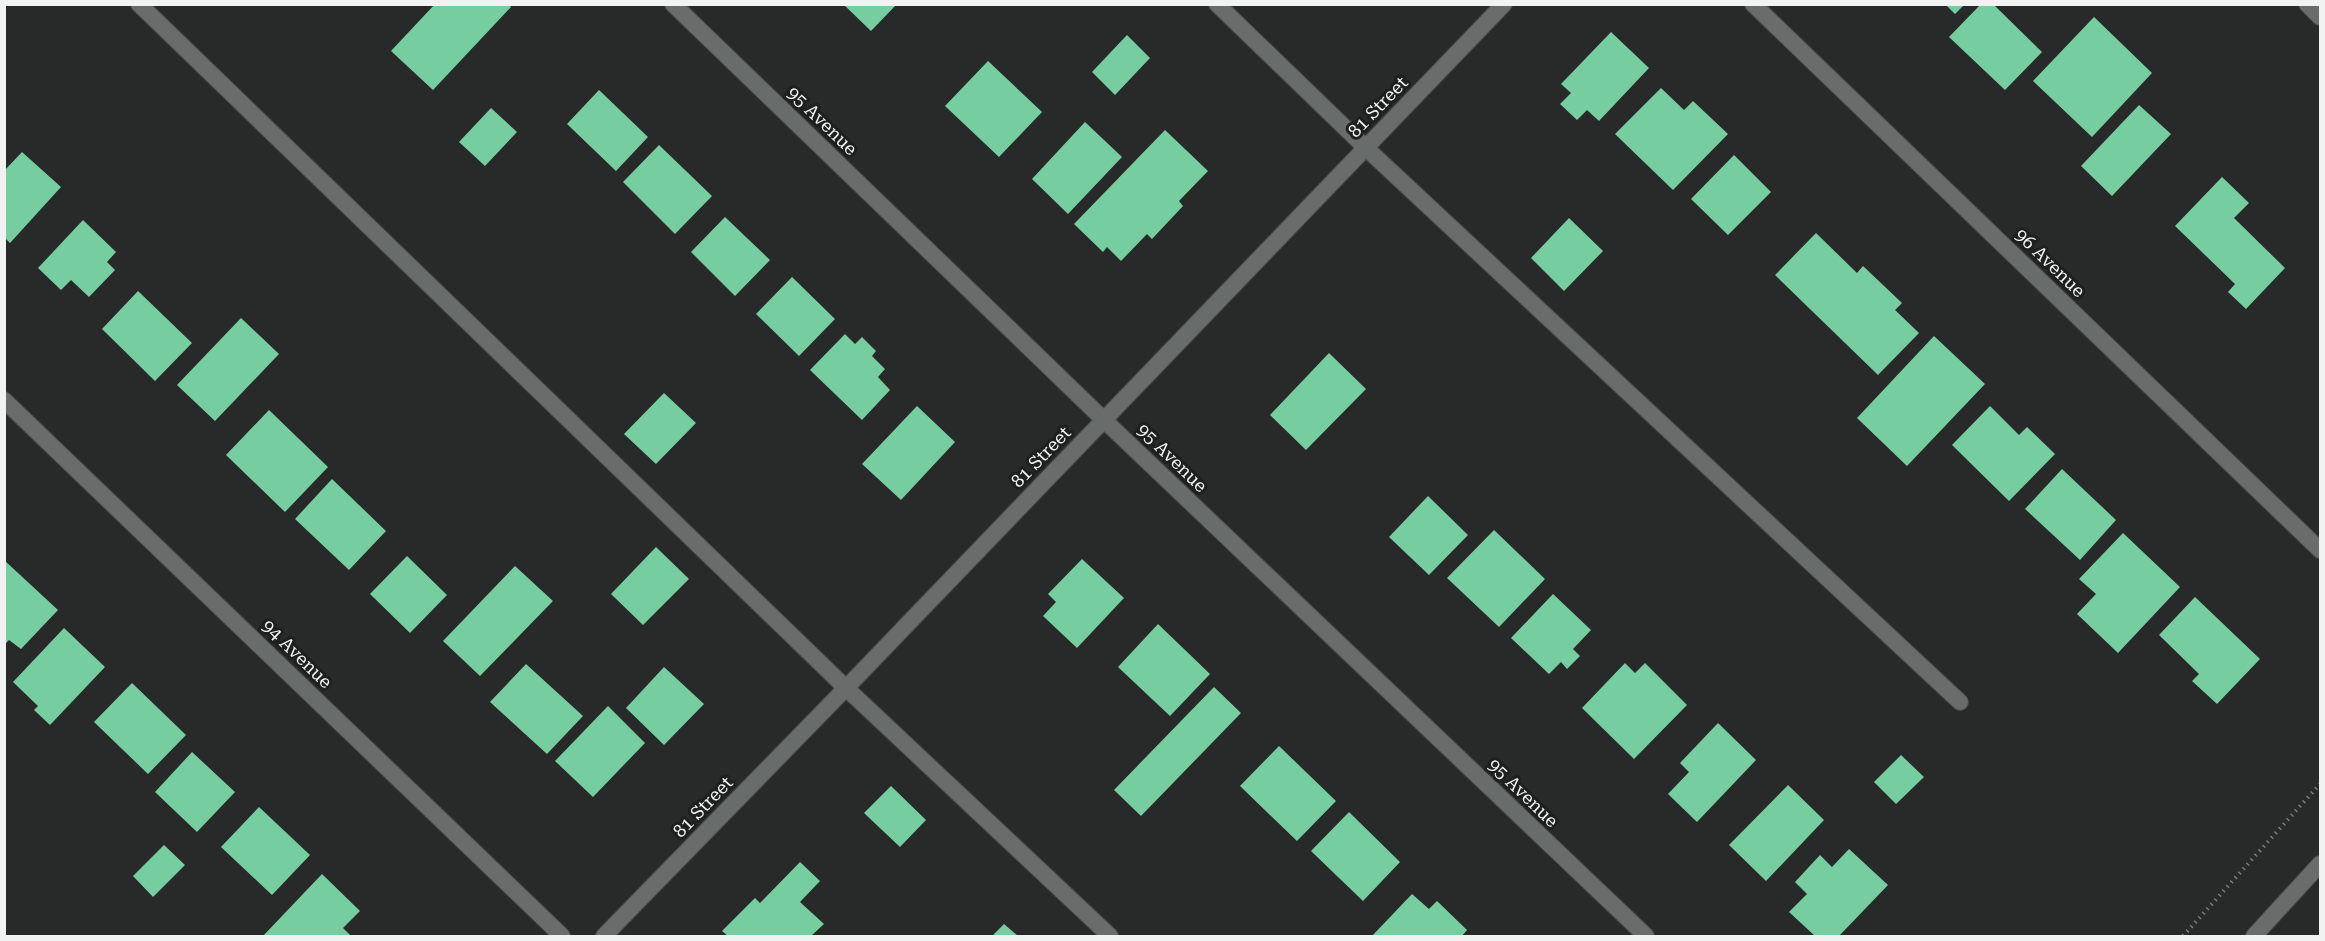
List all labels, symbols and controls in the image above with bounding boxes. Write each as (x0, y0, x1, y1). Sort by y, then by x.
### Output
street label: 81 Street (1344, 72, 1412, 141)
street label: 95 Avenue (783, 82, 862, 159)
street label: 96 Avenue (2011, 224, 2090, 301)
street label: 95 Avenue (1133, 419, 1212, 496)
street label: 81 Street (1007, 422, 1075, 491)
street label: 94 Avenue (258, 615, 337, 692)
street label: 95 Avenue (1484, 754, 1563, 831)
street label: 81 Street (669, 772, 737, 841)

